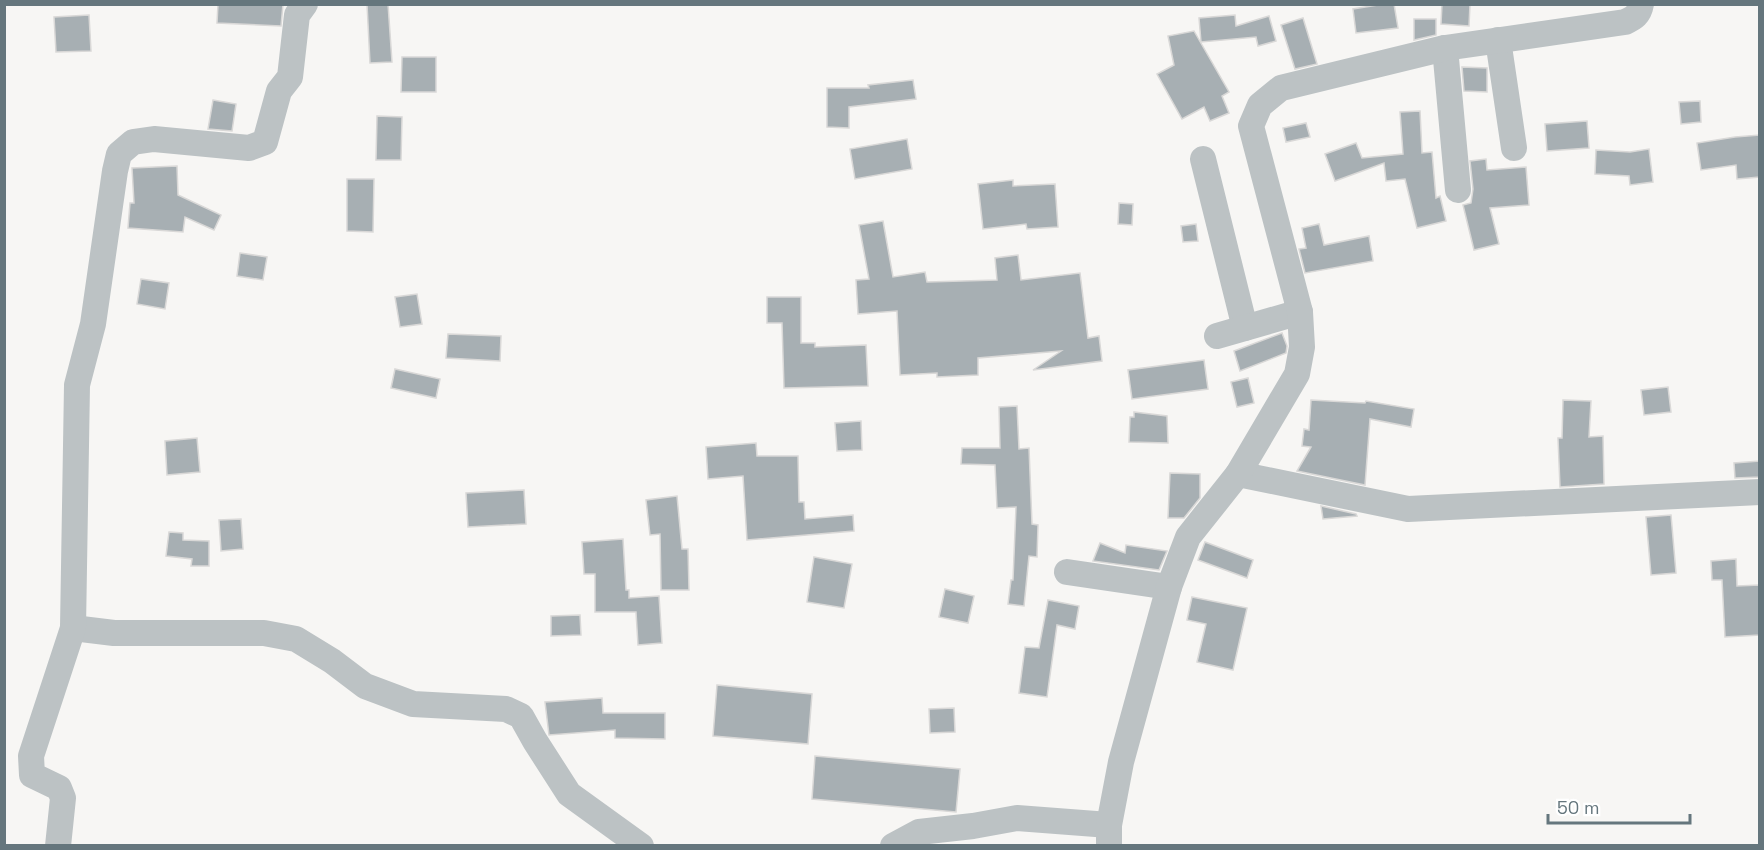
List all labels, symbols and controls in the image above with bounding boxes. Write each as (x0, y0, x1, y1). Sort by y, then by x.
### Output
scale bar (1548, 787, 1690, 825)
text: 50 m (1557, 796, 1599, 819)

